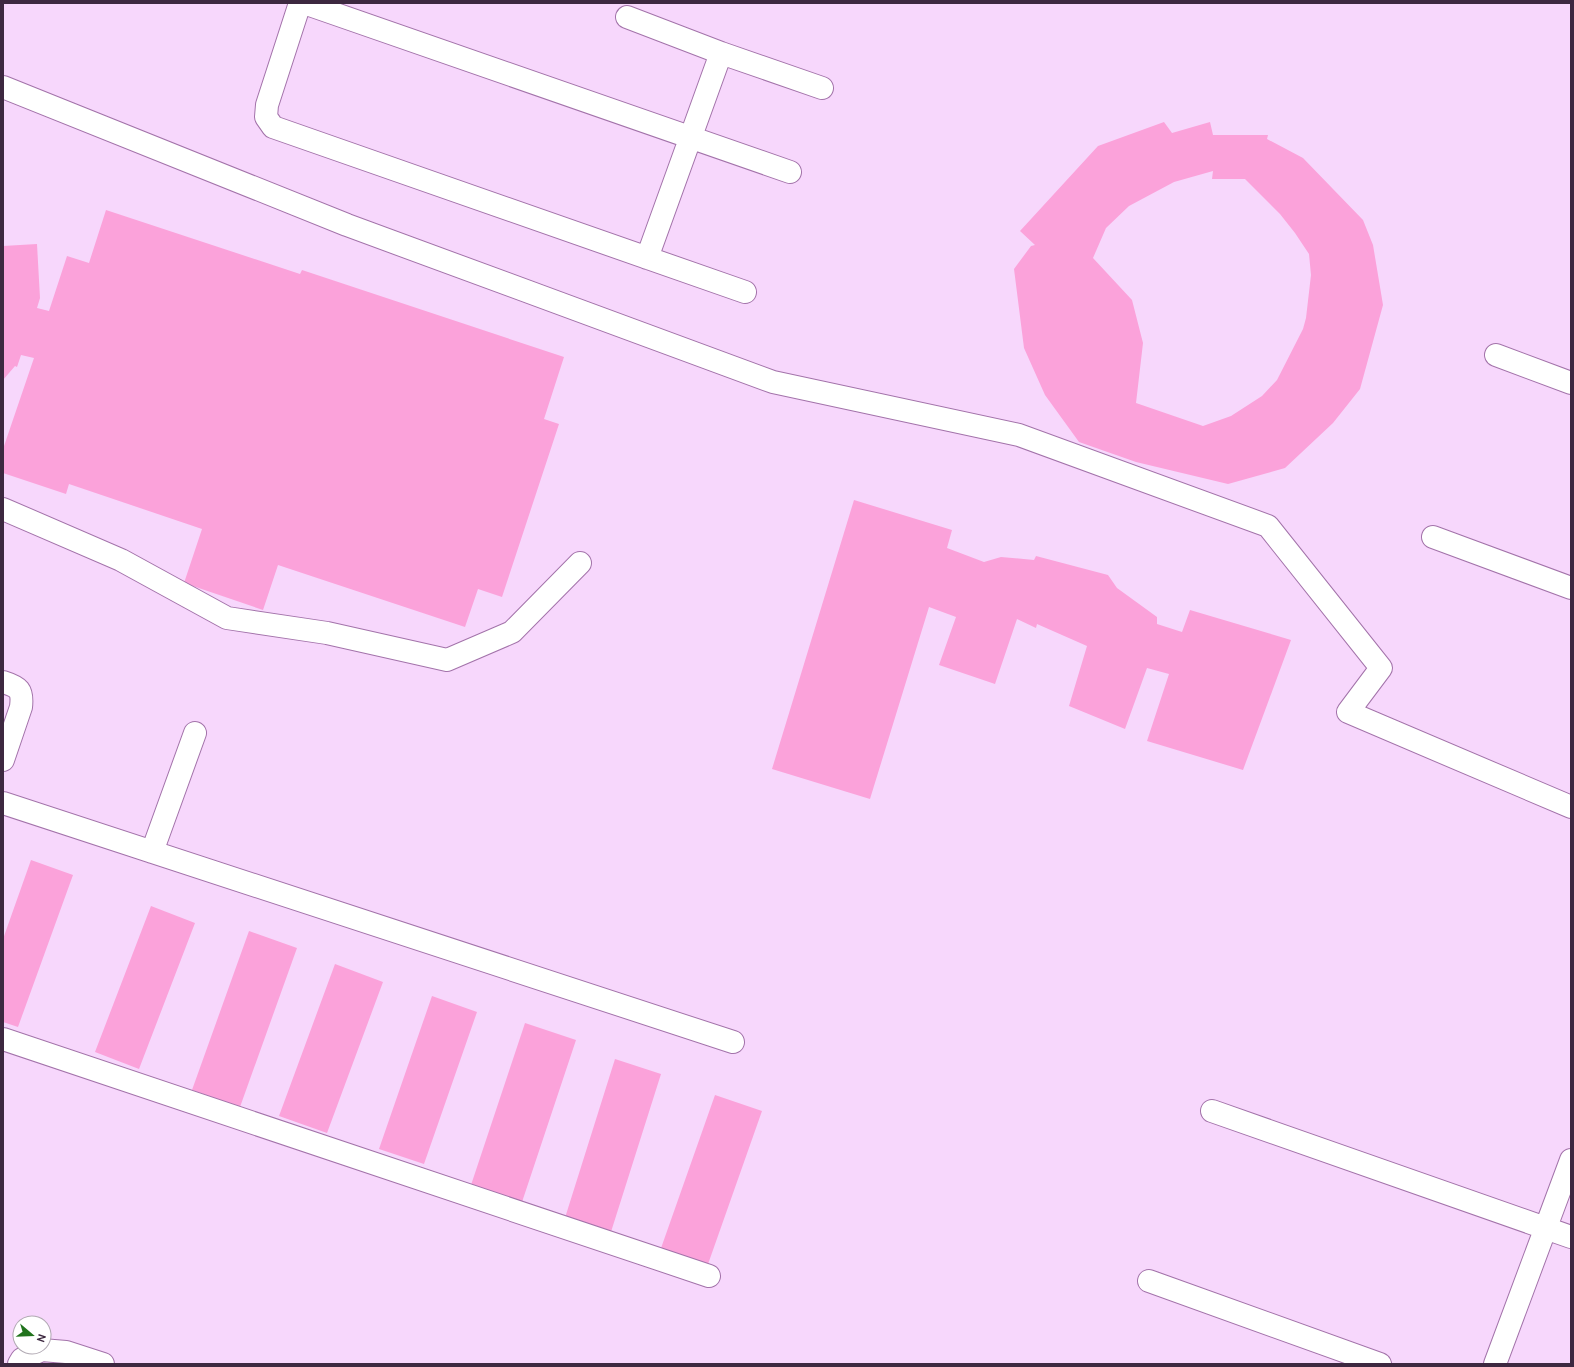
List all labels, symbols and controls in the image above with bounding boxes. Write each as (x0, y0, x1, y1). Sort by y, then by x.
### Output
north arrow (12, 1315, 52, 1355)
text: N (34, 1332, 49, 1344)

